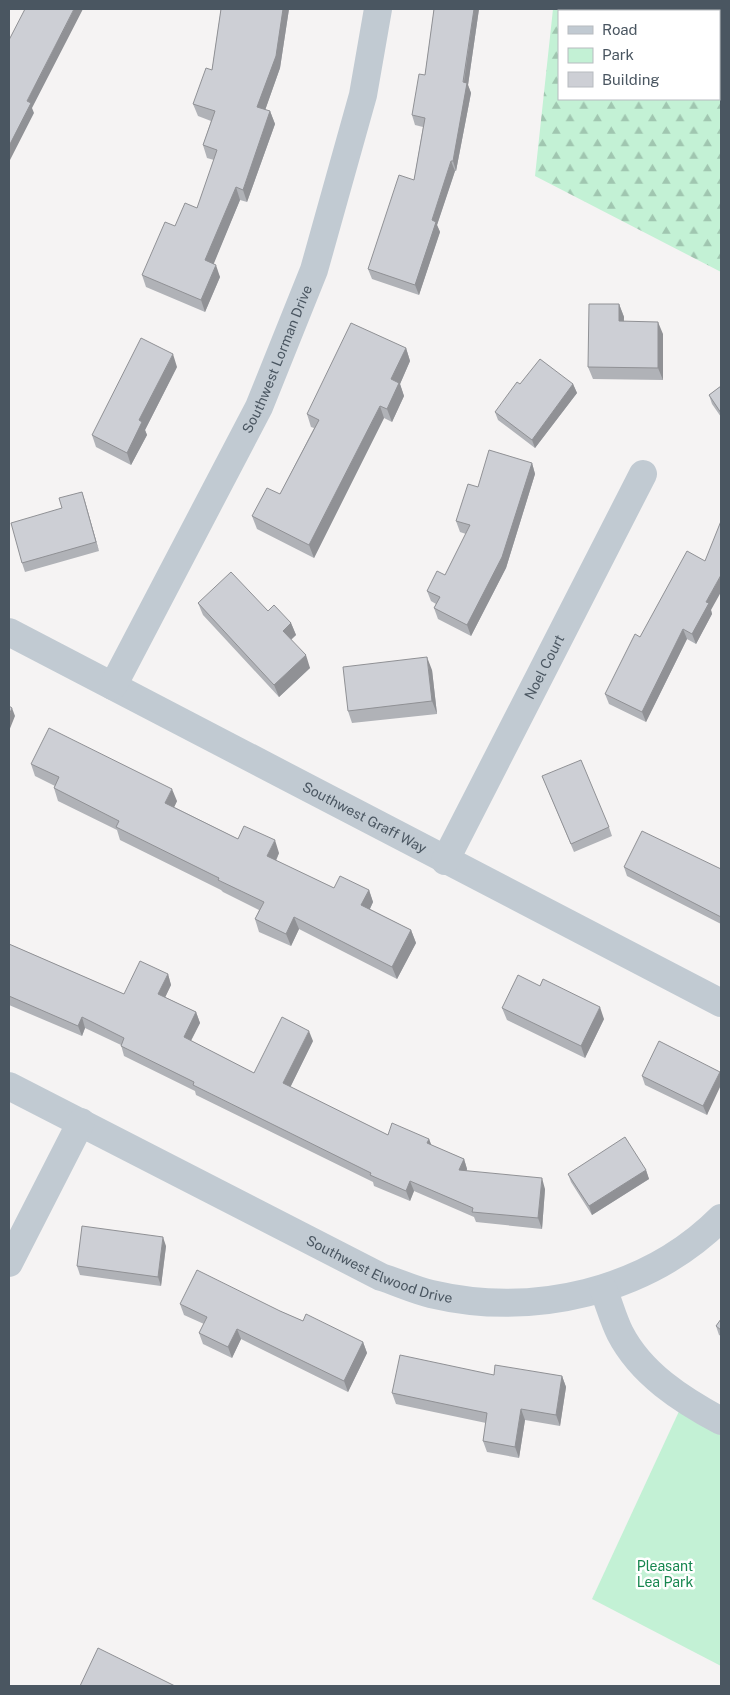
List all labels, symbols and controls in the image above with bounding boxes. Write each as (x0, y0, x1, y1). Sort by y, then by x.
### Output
legend (558, 10, 720, 100)
text: Road (602, 21, 638, 38)
text: Park (602, 46, 634, 63)
text: Building (602, 71, 660, 88)
street label: Southwest Lorman Drive (239, 283, 315, 436)
street label: Noel Court (521, 632, 567, 702)
street label: Southwest Graff Way (300, 778, 430, 856)
street label: Southwest Elwood Drive (304, 1232, 454, 1306)
park label: Pleasant Lea Park (637, 1558, 693, 1590)

